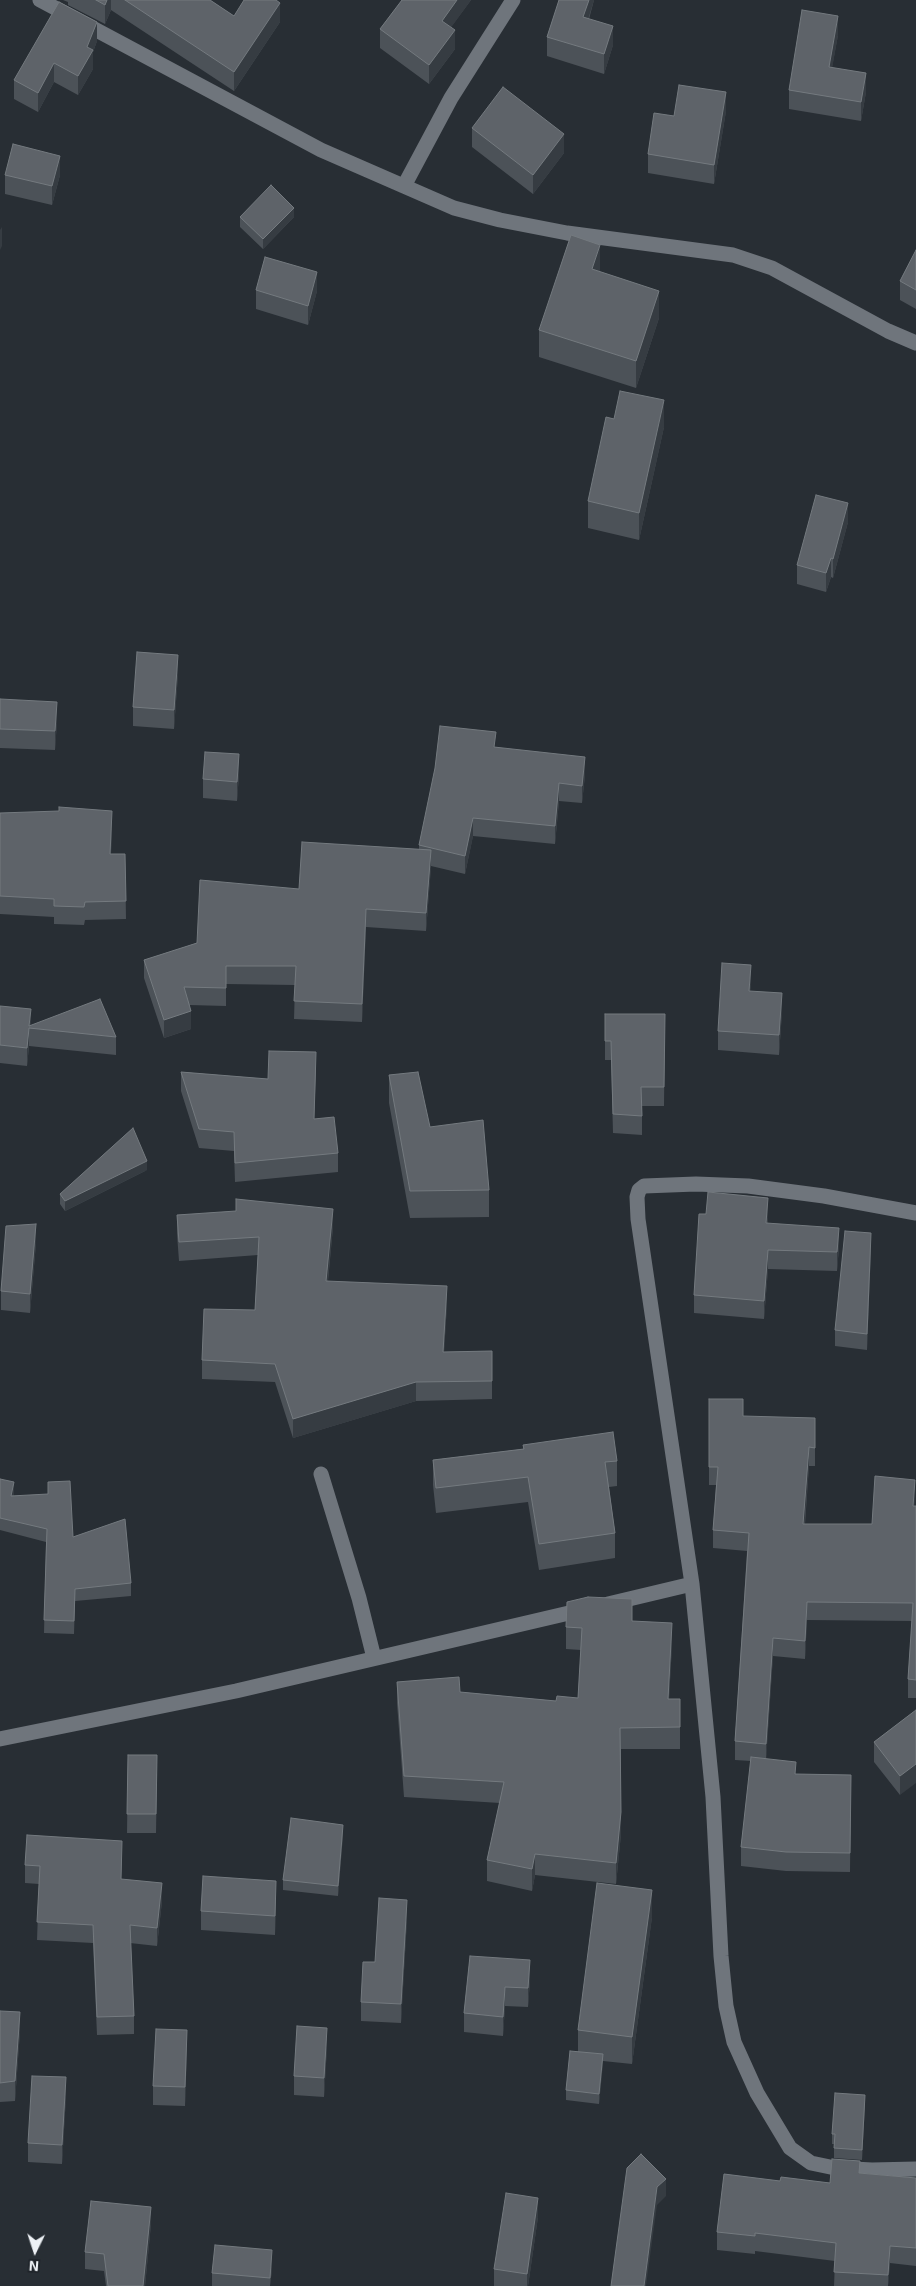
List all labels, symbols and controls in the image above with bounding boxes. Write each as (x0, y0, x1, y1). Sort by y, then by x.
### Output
north arrow (10, 2226, 60, 2276)
text: N (28, 2258, 40, 2275)

